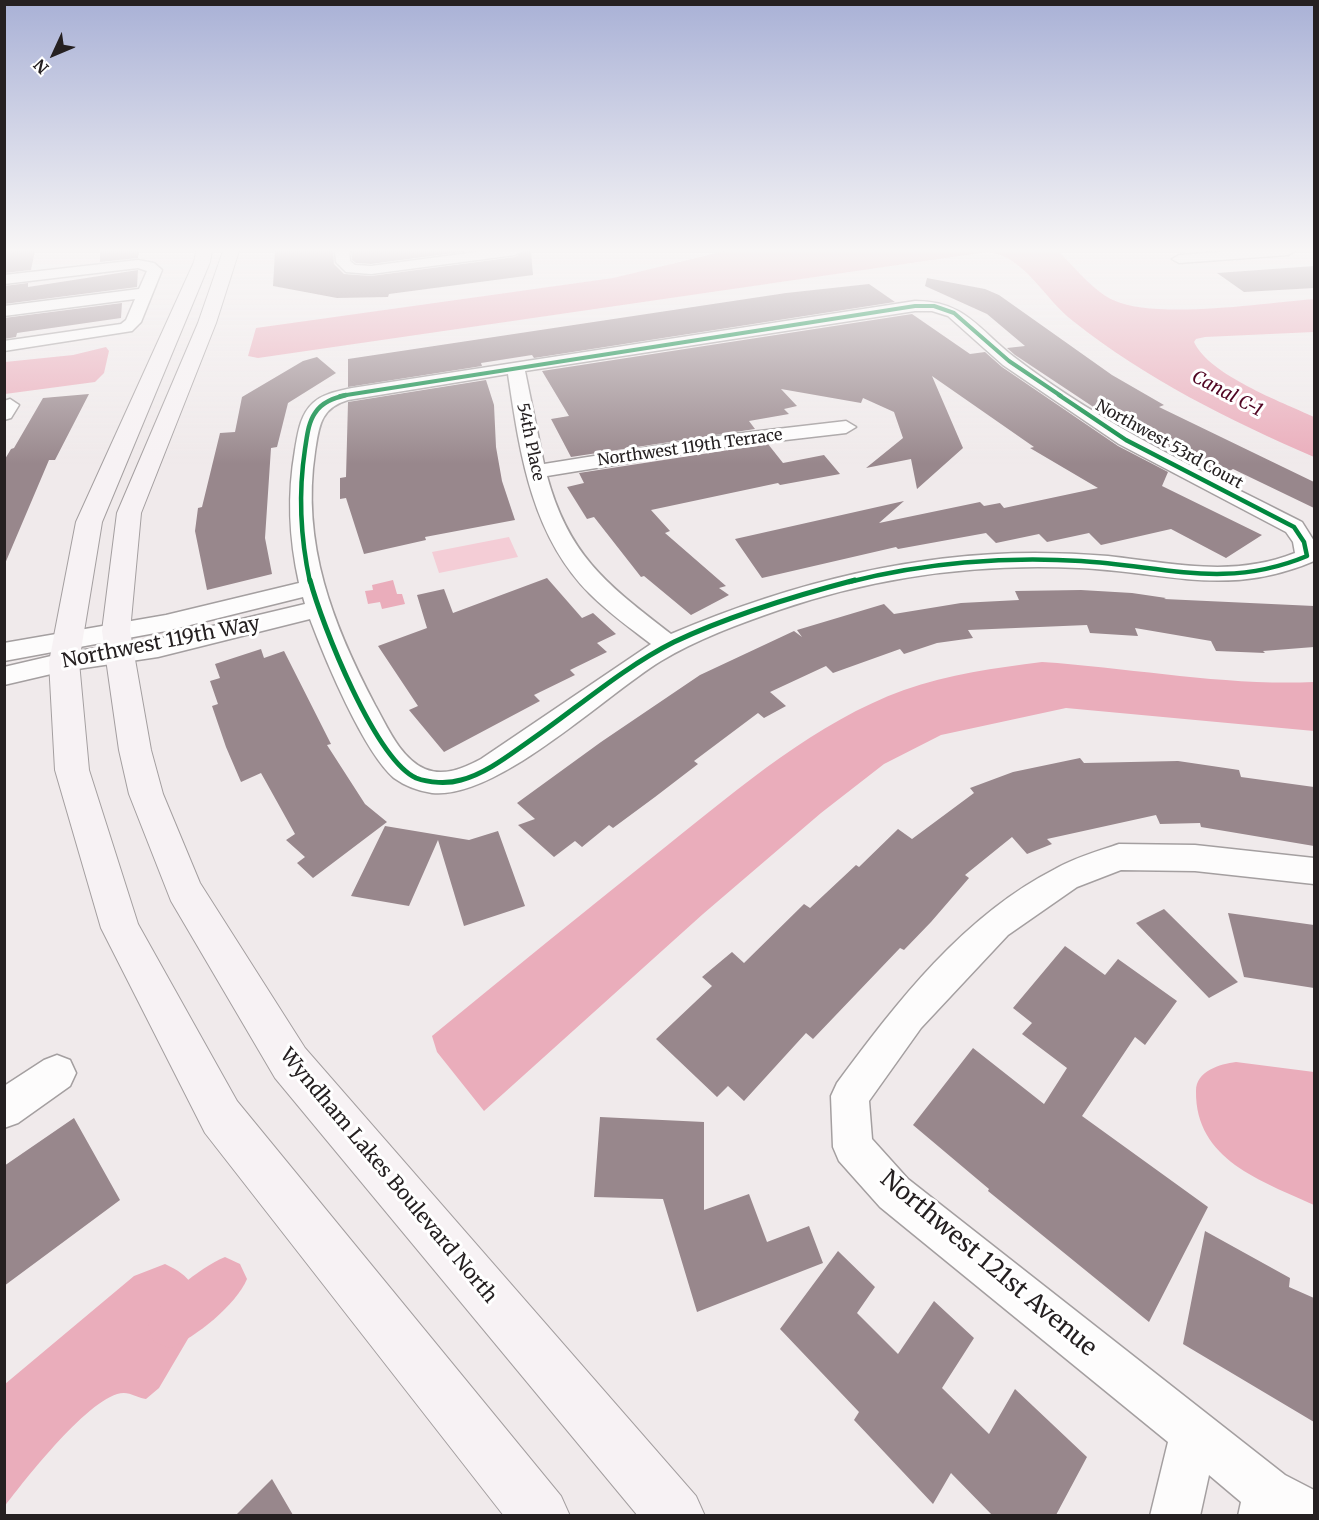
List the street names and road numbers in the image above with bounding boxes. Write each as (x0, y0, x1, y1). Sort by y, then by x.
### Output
street label: Northwest 53rd Court (1092, 396, 1246, 494)
street label: 54th Place (512, 401, 548, 483)
street label: Northwest 119th Terrace (596, 426, 784, 470)
street label: Northwest 119th Way (60, 612, 262, 674)
street label: Wyndham Lakes Boulevard North (274, 1044, 502, 1308)
street label: Northwest 121st Avenue (874, 1165, 1102, 1363)

